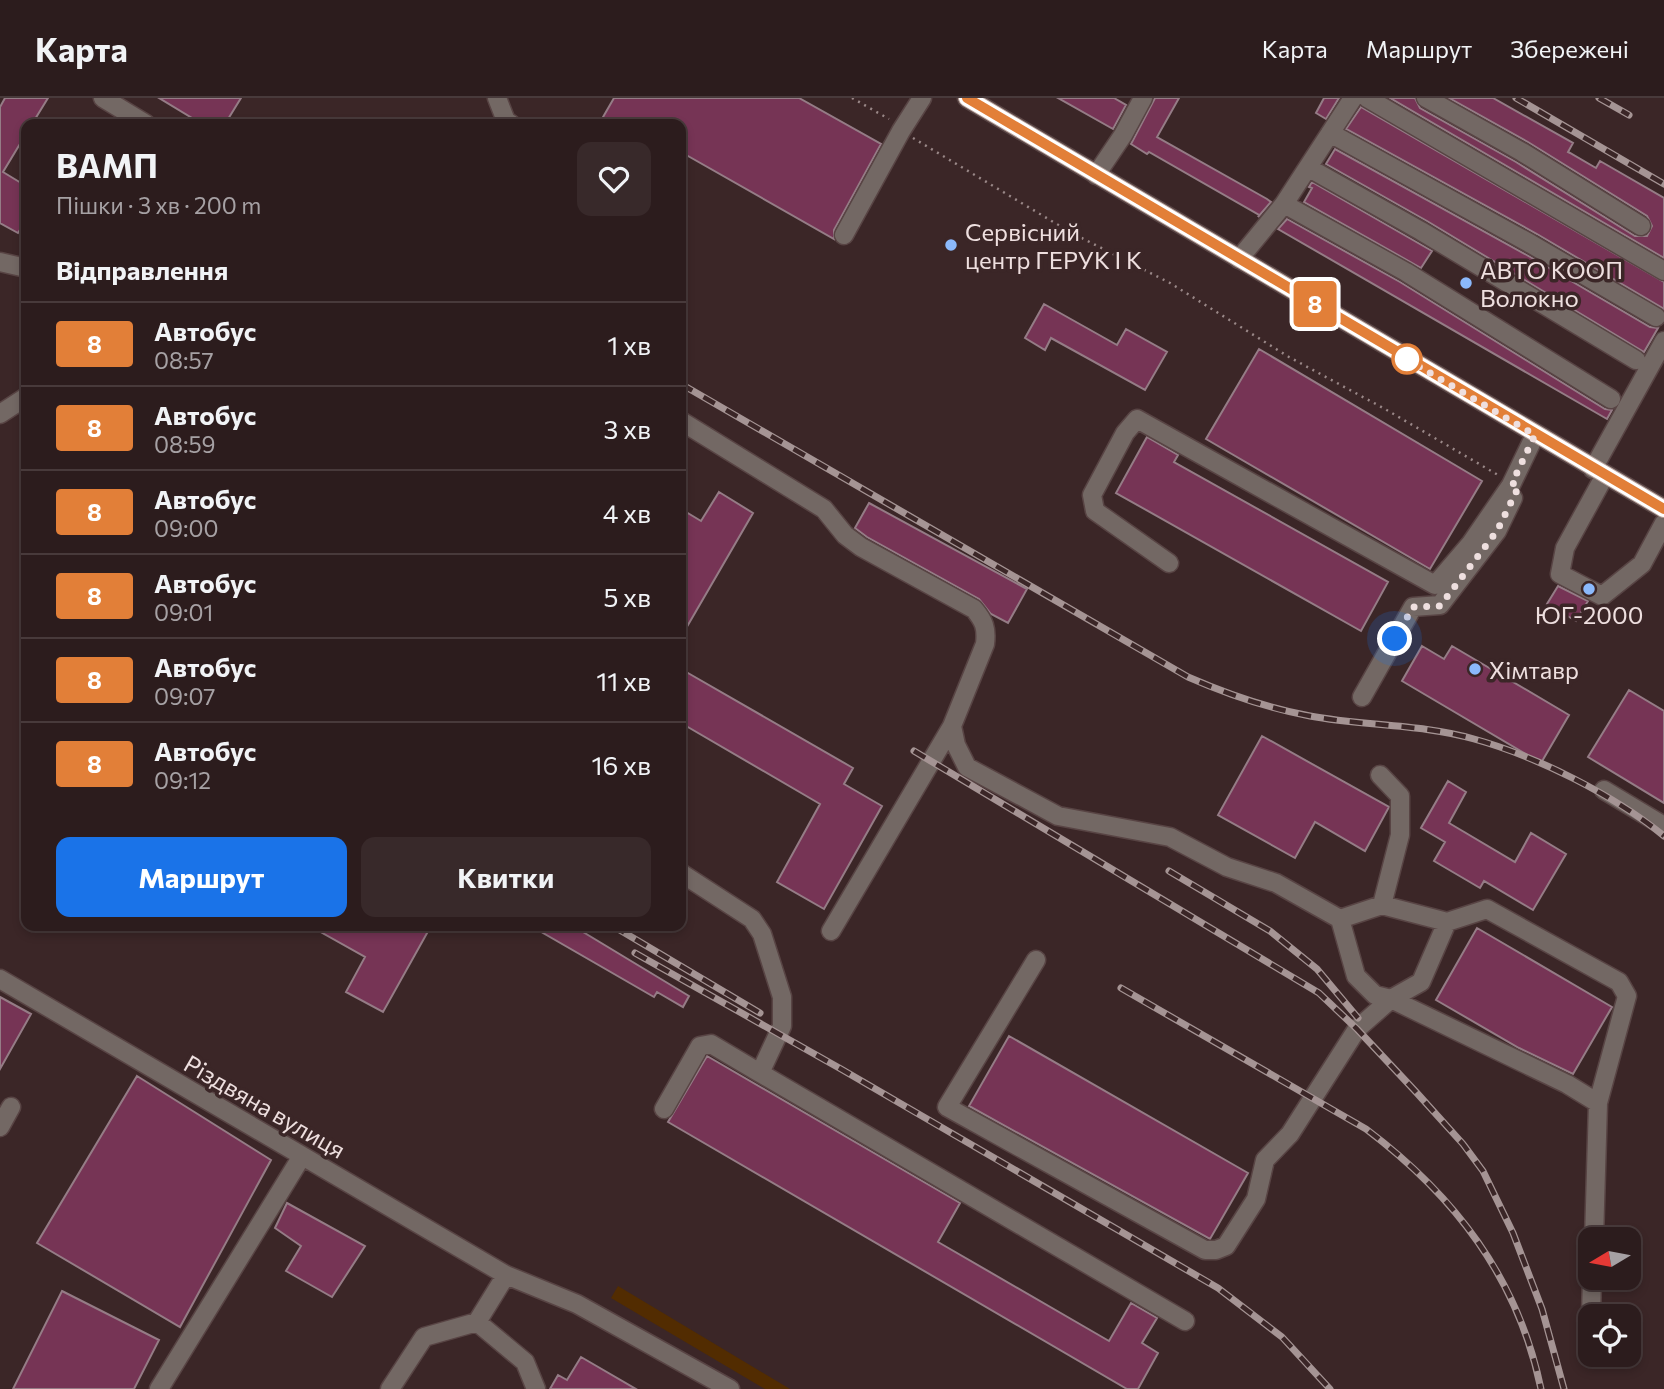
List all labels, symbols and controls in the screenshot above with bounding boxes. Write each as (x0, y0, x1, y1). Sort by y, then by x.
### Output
text: Карта (35, 28, 128, 69)
text: Карта (1262, 34, 1328, 63)
text: Маршрут (1366, 34, 1472, 63)
text: Збережені (1510, 34, 1629, 63)
button: heart (577, 142, 651, 216)
text: ВАМП (56, 144, 158, 185)
text: Пішки · 3 хв · 200 m (56, 191, 261, 219)
place label: Сервісний центр ГЕРУК І К (965, 217, 1142, 274)
marker: Сервісний центр ГЕРУК І К (943, 237, 959, 253)
text: Відправлення (56, 254, 228, 285)
place label: АВТО КООП Волокно (1480, 255, 1623, 312)
marker: АВТО КООП Волокно (1458, 275, 1474, 291)
line badge: 8 (1292, 281, 1338, 327)
text: 8 (1308, 289, 1322, 318)
text: Автобус (154, 315, 256, 346)
text: 8 (87, 329, 102, 358)
text: 1 хв (607, 329, 651, 360)
unlabelled marker (1392, 344, 1422, 374)
text: 08:57 (154, 346, 214, 374)
text: Автобус (154, 399, 256, 430)
text: 8 (87, 413, 102, 442)
text: 3 хв (604, 413, 651, 444)
text: 08:59 (154, 430, 216, 458)
text: Автобус (154, 483, 256, 514)
text: 8 (87, 497, 102, 526)
text: 4 хв (603, 497, 651, 528)
text: 09:00 (154, 514, 218, 542)
text: Автобус (154, 567, 256, 598)
text: 8 (87, 581, 102, 610)
text: 5 хв (603, 581, 651, 612)
marker: ЮГ-2000 (1581, 581, 1597, 597)
text: 09:01 (154, 598, 213, 626)
place label: ЮГ-2000 (1535, 600, 1643, 629)
your location (1377, 621, 1412, 656)
text: Автобус (154, 651, 256, 682)
place label: Хімтавр (1489, 655, 1579, 684)
marker: Хімтавр (1467, 661, 1483, 677)
text: 8 (87, 665, 102, 694)
text: 11 хв (596, 665, 651, 696)
text: 09:07 (154, 682, 215, 710)
text: Автобус (154, 735, 256, 766)
text: 8 (87, 749, 102, 778)
text: 16 хв (591, 749, 651, 780)
text: 09:12 (154, 766, 211, 794)
button: Маршрут (56, 837, 347, 917)
button: Квитки (361, 837, 651, 917)
street label: Різдвяна вулиця (179, 1048, 351, 1164)
north arrow (1578, 1227, 1642, 1290)
map controls (1578, 1227, 1641, 1367)
button: locate (1578, 1304, 1641, 1367)

